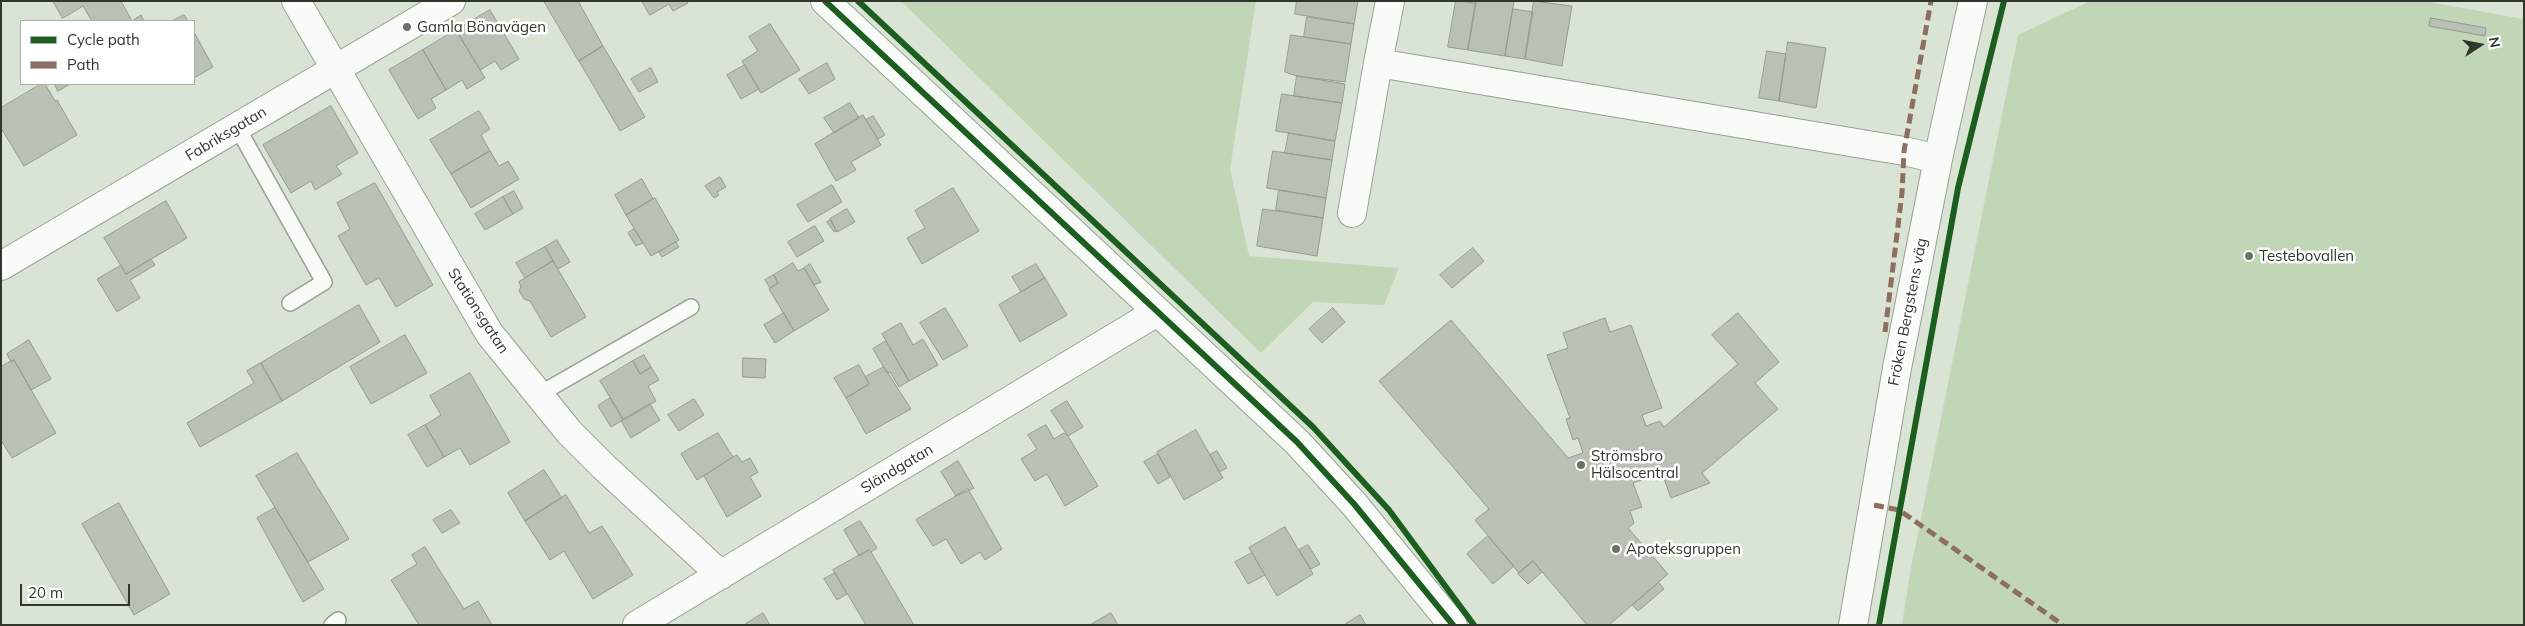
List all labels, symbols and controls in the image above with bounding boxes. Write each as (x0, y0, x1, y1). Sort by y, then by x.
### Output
place label: Gamla Bönavägen (417, 18, 546, 36)
legend (20, 20, 195, 85)
north arrow (2455, 20, 2505, 70)
marker: Gamla Bönavägen (401, 21, 413, 33)
text: Cycle path (67, 30, 140, 49)
text: N (2485, 35, 2505, 49)
text: Path (67, 55, 99, 74)
street label: Fabriksgatan (182, 103, 270, 165)
street label: Fröken Bergstens väg (1885, 237, 1931, 387)
place label: Testebovallen (2259, 247, 2354, 265)
marker: Testebovallen (2243, 250, 2255, 262)
street label: Stationsgatan (444, 265, 512, 357)
street label: Sländgatan (858, 440, 936, 498)
place label: Strömsbro Hälsocentral (1591, 447, 1678, 482)
marker: Strömsbro Hälsocentral (1575, 459, 1587, 471)
place label: Apoteksgruppen (1626, 540, 1741, 558)
marker: Apoteksgruppen (1610, 543, 1622, 555)
scale bar (22, 574, 132, 606)
text: 20 m (28, 583, 63, 602)

